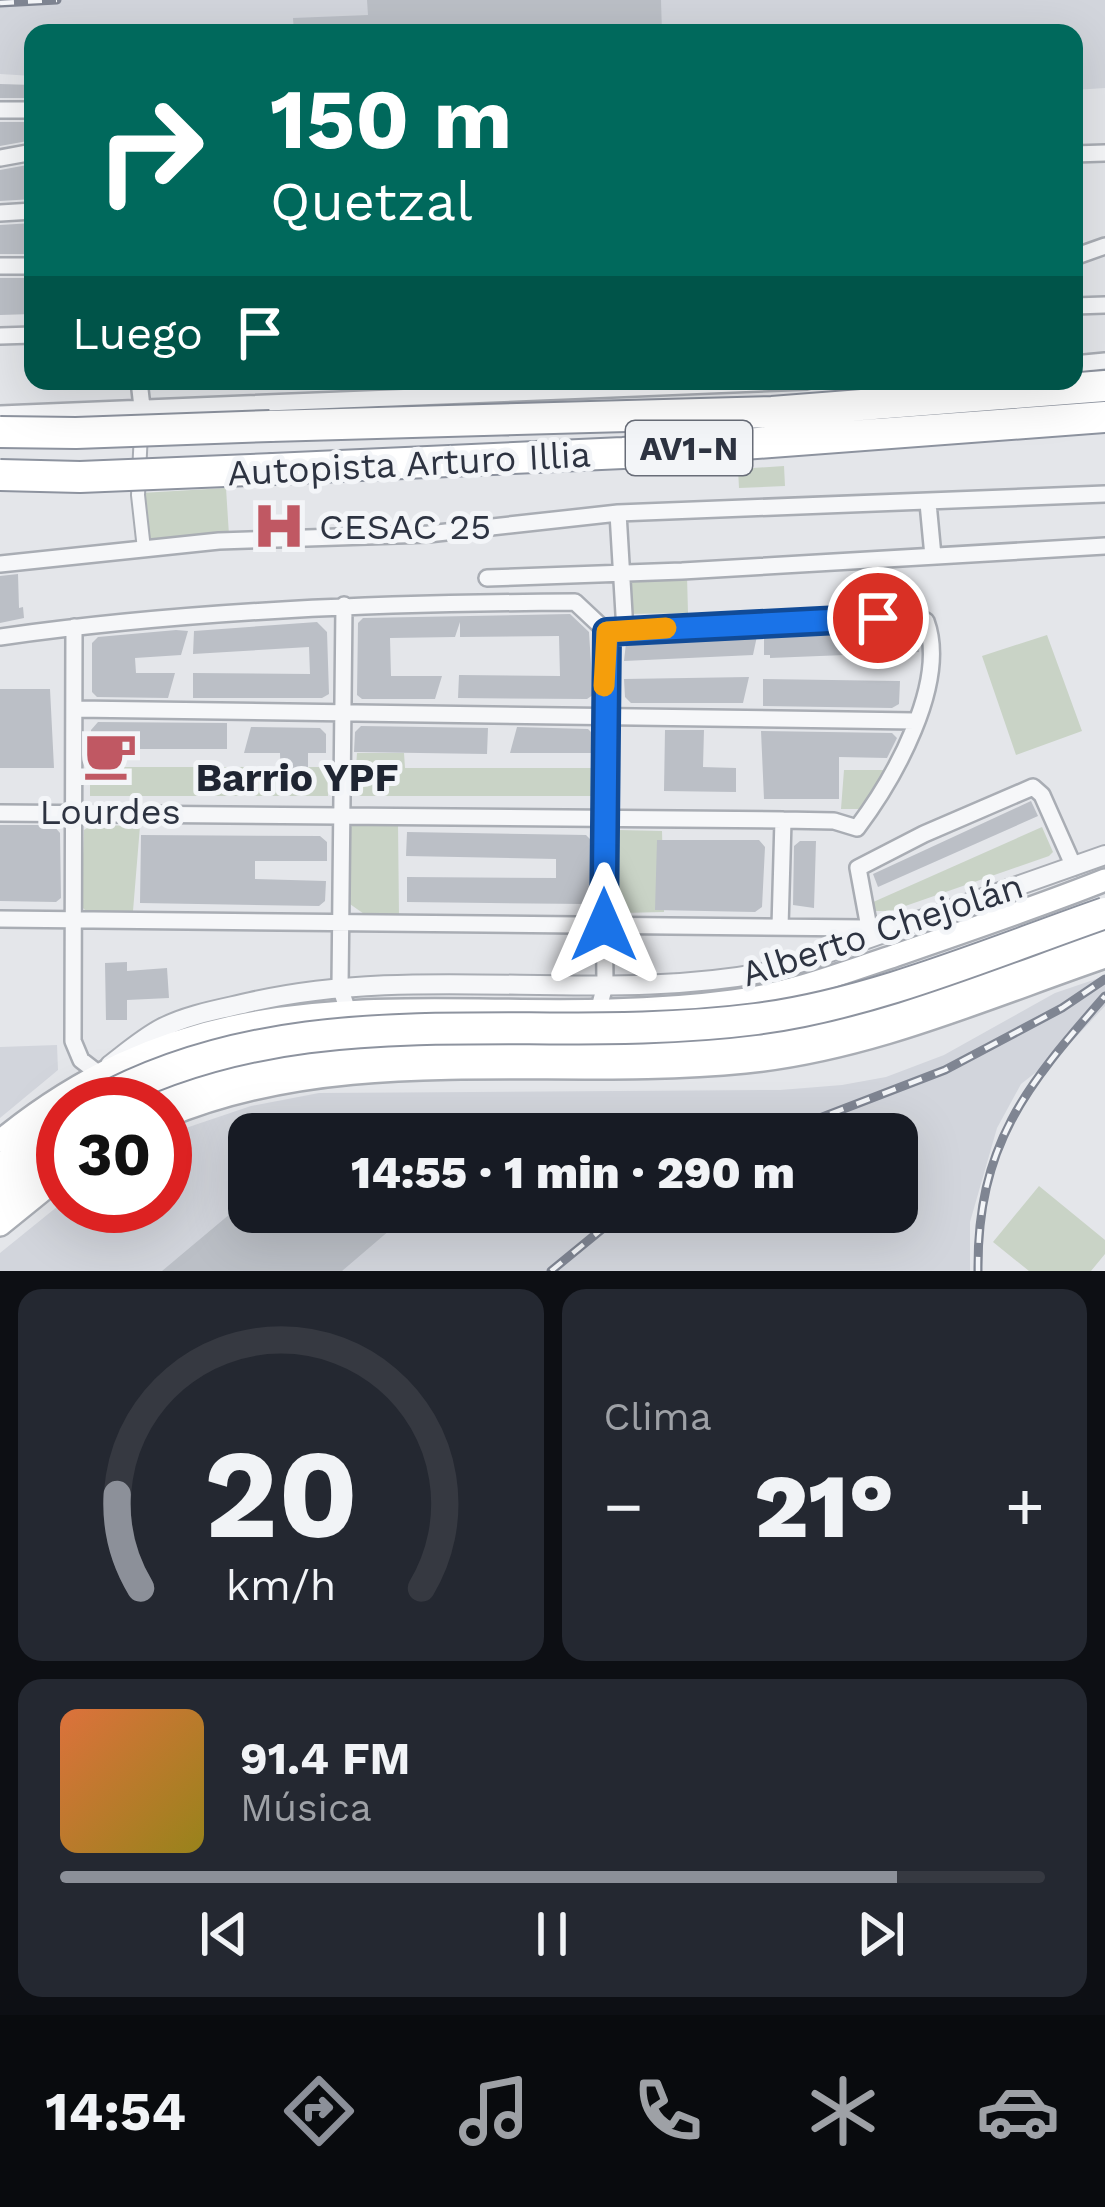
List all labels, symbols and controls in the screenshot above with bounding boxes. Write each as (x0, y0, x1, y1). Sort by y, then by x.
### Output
text: 150 m (270, 70, 512, 168)
icon: right (72, 72, 228, 228)
text: Quetzal (270, 170, 473, 233)
icon: arrive (227, 300, 293, 366)
text: Luego (72, 307, 203, 360)
road number: AV1-N (626, 421, 752, 475)
street label: Autopista Arturo Illia (226, 434, 592, 494)
hospital icon: CESAC 25 (250, 497, 308, 555)
place label: CESAC 25 (319, 506, 491, 548)
pin (827, 567, 929, 669)
icon: arrive (845, 585, 911, 651)
cafe icon: Lourdes (81, 726, 139, 784)
district label: Barrio YPF (196, 755, 398, 800)
place label: Lourdes (39, 791, 181, 833)
position arrow (541, 862, 667, 988)
street label: Alberto Chejolán (736, 865, 1028, 995)
speed limit sign: 30 (36, 1077, 192, 1233)
text: 14:55 · 1 min · 290 m (351, 1146, 795, 1199)
text: Clima (604, 1394, 712, 1439)
text: 20 (203, 1421, 358, 1567)
text: 21° (754, 1453, 894, 1559)
text: − (604, 1468, 643, 1545)
text: + (1005, 1468, 1045, 1545)
text: km/h (225, 1560, 336, 1610)
text: 91.4 FM (240, 1732, 410, 1785)
text: Música (240, 1785, 372, 1830)
icon: previous (191, 1901, 257, 1967)
icon: pause (519, 1901, 585, 1967)
icon: next (848, 1901, 914, 1967)
icon: directions (277, 2069, 361, 2153)
icon: music (452, 2069, 536, 2153)
icon: phone (626, 2069, 710, 2153)
icon: climate (801, 2069, 885, 2153)
icon: car (976, 2069, 1060, 2153)
text: 14:54 (45, 2080, 186, 2143)

